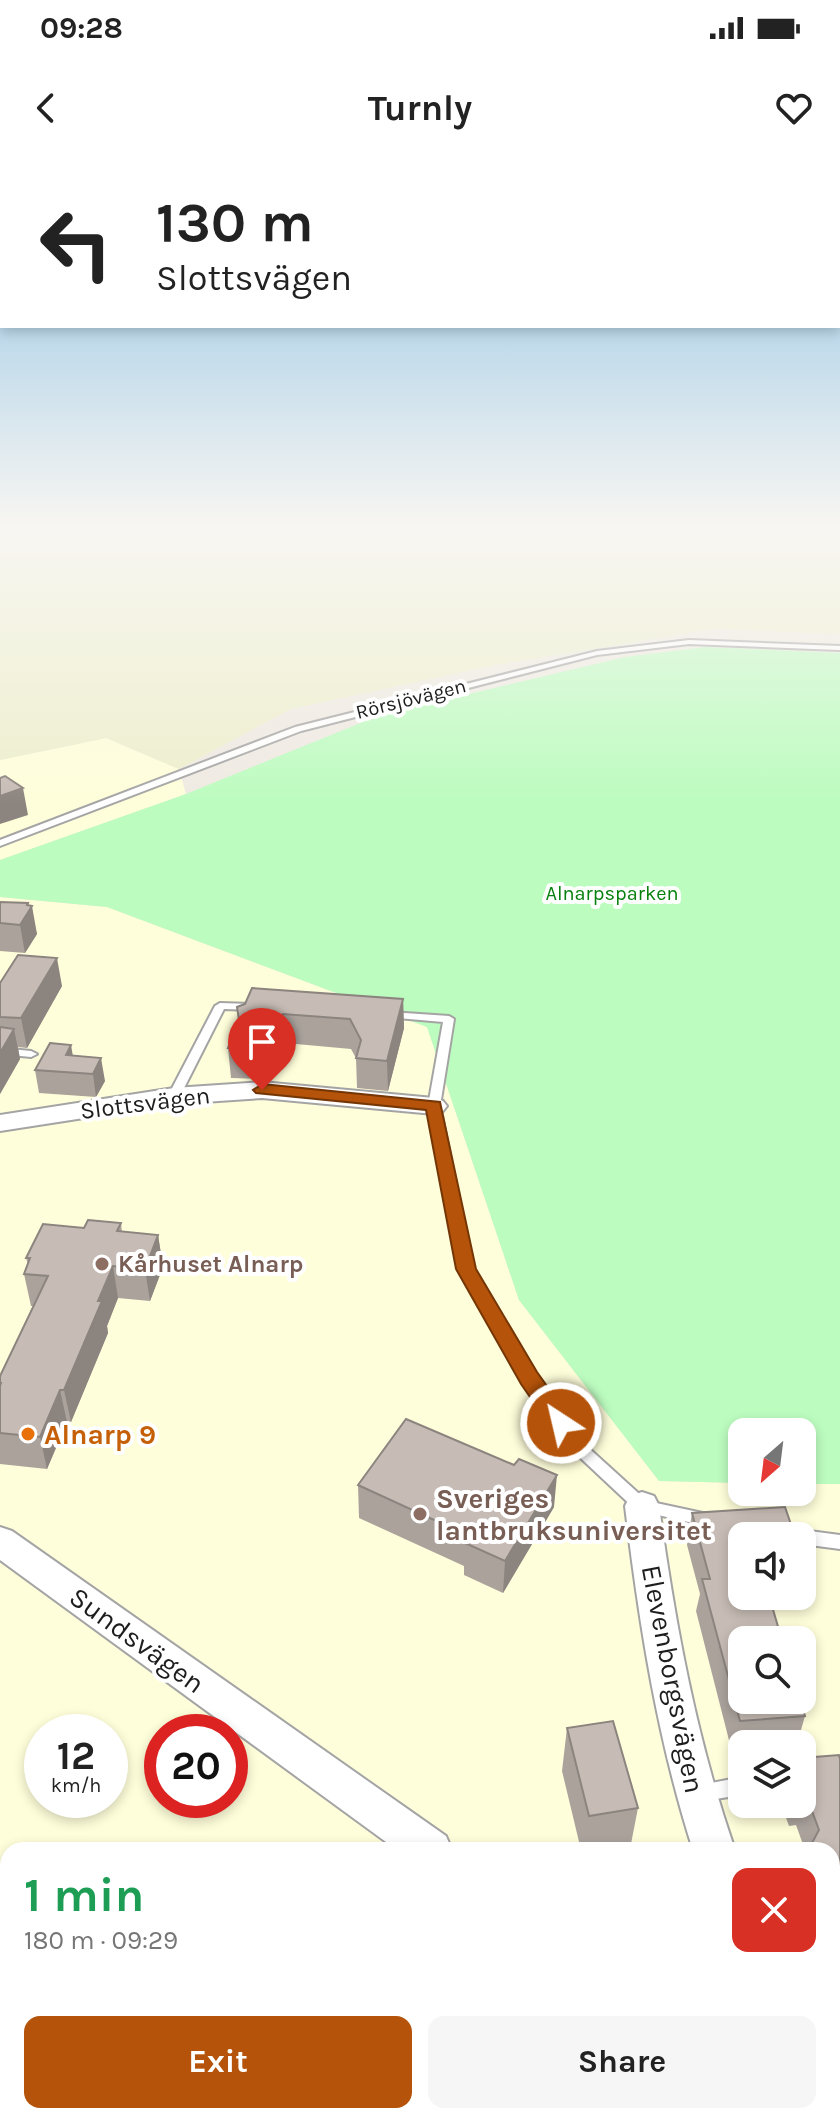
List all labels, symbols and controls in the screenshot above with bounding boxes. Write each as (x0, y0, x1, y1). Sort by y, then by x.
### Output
text: 09:28 (40, 10, 123, 46)
icon: back (24, 86, 68, 130)
icon: heart (772, 86, 816, 130)
text: Turnly (368, 87, 472, 129)
text: 130 m (156, 190, 314, 255)
icon: left (24, 192, 128, 296)
text: Slottsvägen (156, 257, 352, 299)
street label: Rörsjövägen (353, 674, 469, 724)
park label: Alnarpsparken (545, 882, 679, 905)
pin (228, 1008, 296, 1090)
icon: arrive (240, 1020, 284, 1064)
street label: Slottsvägen (78, 1081, 212, 1125)
place label: Kårhuset Alnarp (118, 1250, 303, 1278)
marker: Kårhuset Alnarp (93, 1255, 111, 1273)
position arrow (519, 1381, 603, 1465)
place label: Alnarp 9 (44, 1418, 156, 1451)
north arrow (728, 1418, 816, 1506)
map controls (728, 1418, 816, 1818)
marker: Alnarp 9 (19, 1425, 37, 1443)
place label: Sveriges lantbruksuniversitet (436, 1482, 712, 1547)
marker: Sveriges lantbruksuniversitet (411, 1505, 429, 1523)
button: sound (728, 1522, 816, 1610)
street label: Elevenborgsvägen (635, 1562, 711, 1796)
street label: Sundsvägen (63, 1580, 211, 1700)
button: search (728, 1626, 816, 1714)
speed limit sign: 20 (144, 1714, 248, 1818)
button: layers (728, 1730, 816, 1818)
text: 12 (57, 1732, 95, 1779)
text: km/h (51, 1774, 101, 1797)
text: 1 min (24, 1867, 144, 1923)
button: close (732, 1868, 816, 1952)
text: 180 m · 09:29 (24, 1925, 178, 1956)
button: Exit (24, 2016, 412, 2108)
button: Share (428, 2016, 816, 2108)

